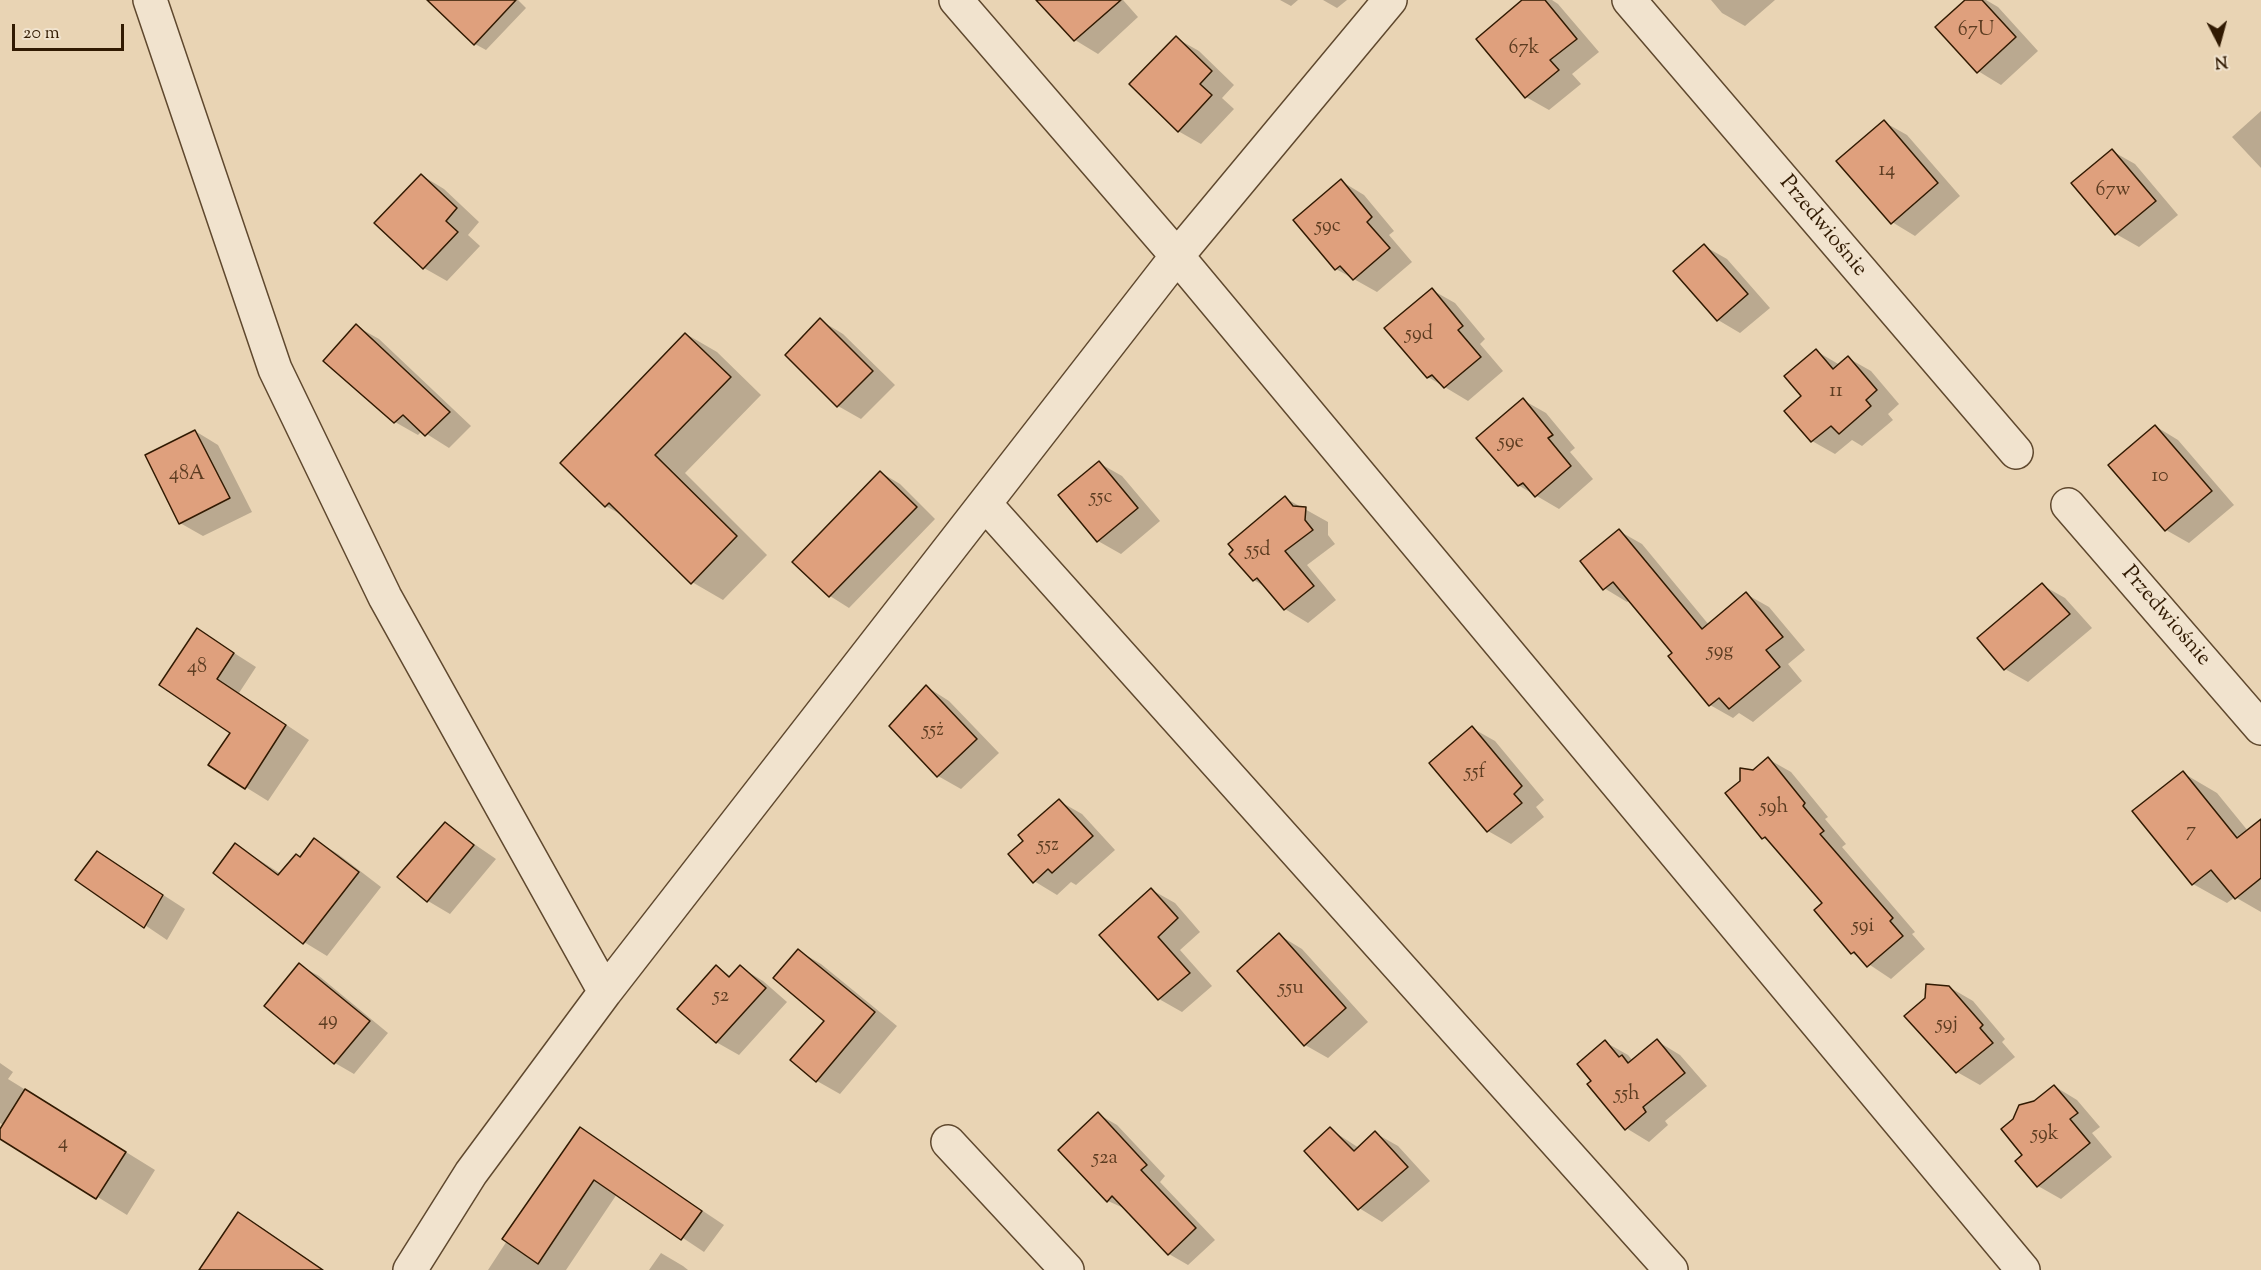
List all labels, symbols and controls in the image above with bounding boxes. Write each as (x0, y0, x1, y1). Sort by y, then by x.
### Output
scale bar (15, 12, 128, 50)
north arrow (2189, 12, 2249, 72)
house number: 67U (1958, 20, 1994, 44)
text: 20 m (23, 21, 60, 47)
house number: 67k (1509, 38, 1539, 62)
text: N (2213, 48, 2228, 73)
house number: 14 (1879, 160, 1895, 184)
street label: Przedwiośnie (1772, 171, 1872, 283)
house number: 67w (2096, 180, 2130, 204)
house number: 59c (1315, 216, 1341, 240)
house number: 59d (1405, 324, 1433, 348)
house number: 11 (1829, 381, 1843, 405)
house number: 59e (1498, 432, 1524, 456)
house number: 48A (169, 464, 205, 488)
house number: 10 (2151, 466, 2169, 490)
house number: 55c (1090, 487, 1112, 511)
house number: 55d (1245, 540, 1271, 564)
street label: Przedwiośnie (2114, 562, 2216, 672)
house number: 59g (1707, 641, 1733, 665)
house number: 48 (187, 657, 207, 681)
house number: 55ż (922, 720, 944, 744)
house number: 55f (1465, 762, 1485, 786)
house number: 59h (1760, 797, 1788, 821)
house number: 7 (2186, 821, 2196, 845)
house number: 55z (1037, 835, 1059, 859)
house number: 59i (1852, 916, 1874, 940)
house number: 55u (1278, 978, 1304, 1002)
house number: 52 (713, 986, 729, 1010)
house number: 49 (318, 1010, 338, 1034)
house number: 59j (1936, 1014, 1958, 1038)
house number: 55h (1614, 1084, 1640, 1108)
house number: 59k (2031, 1124, 2059, 1148)
house number: 4 (58, 1133, 68, 1157)
house number: 52a (1092, 1148, 1118, 1172)

